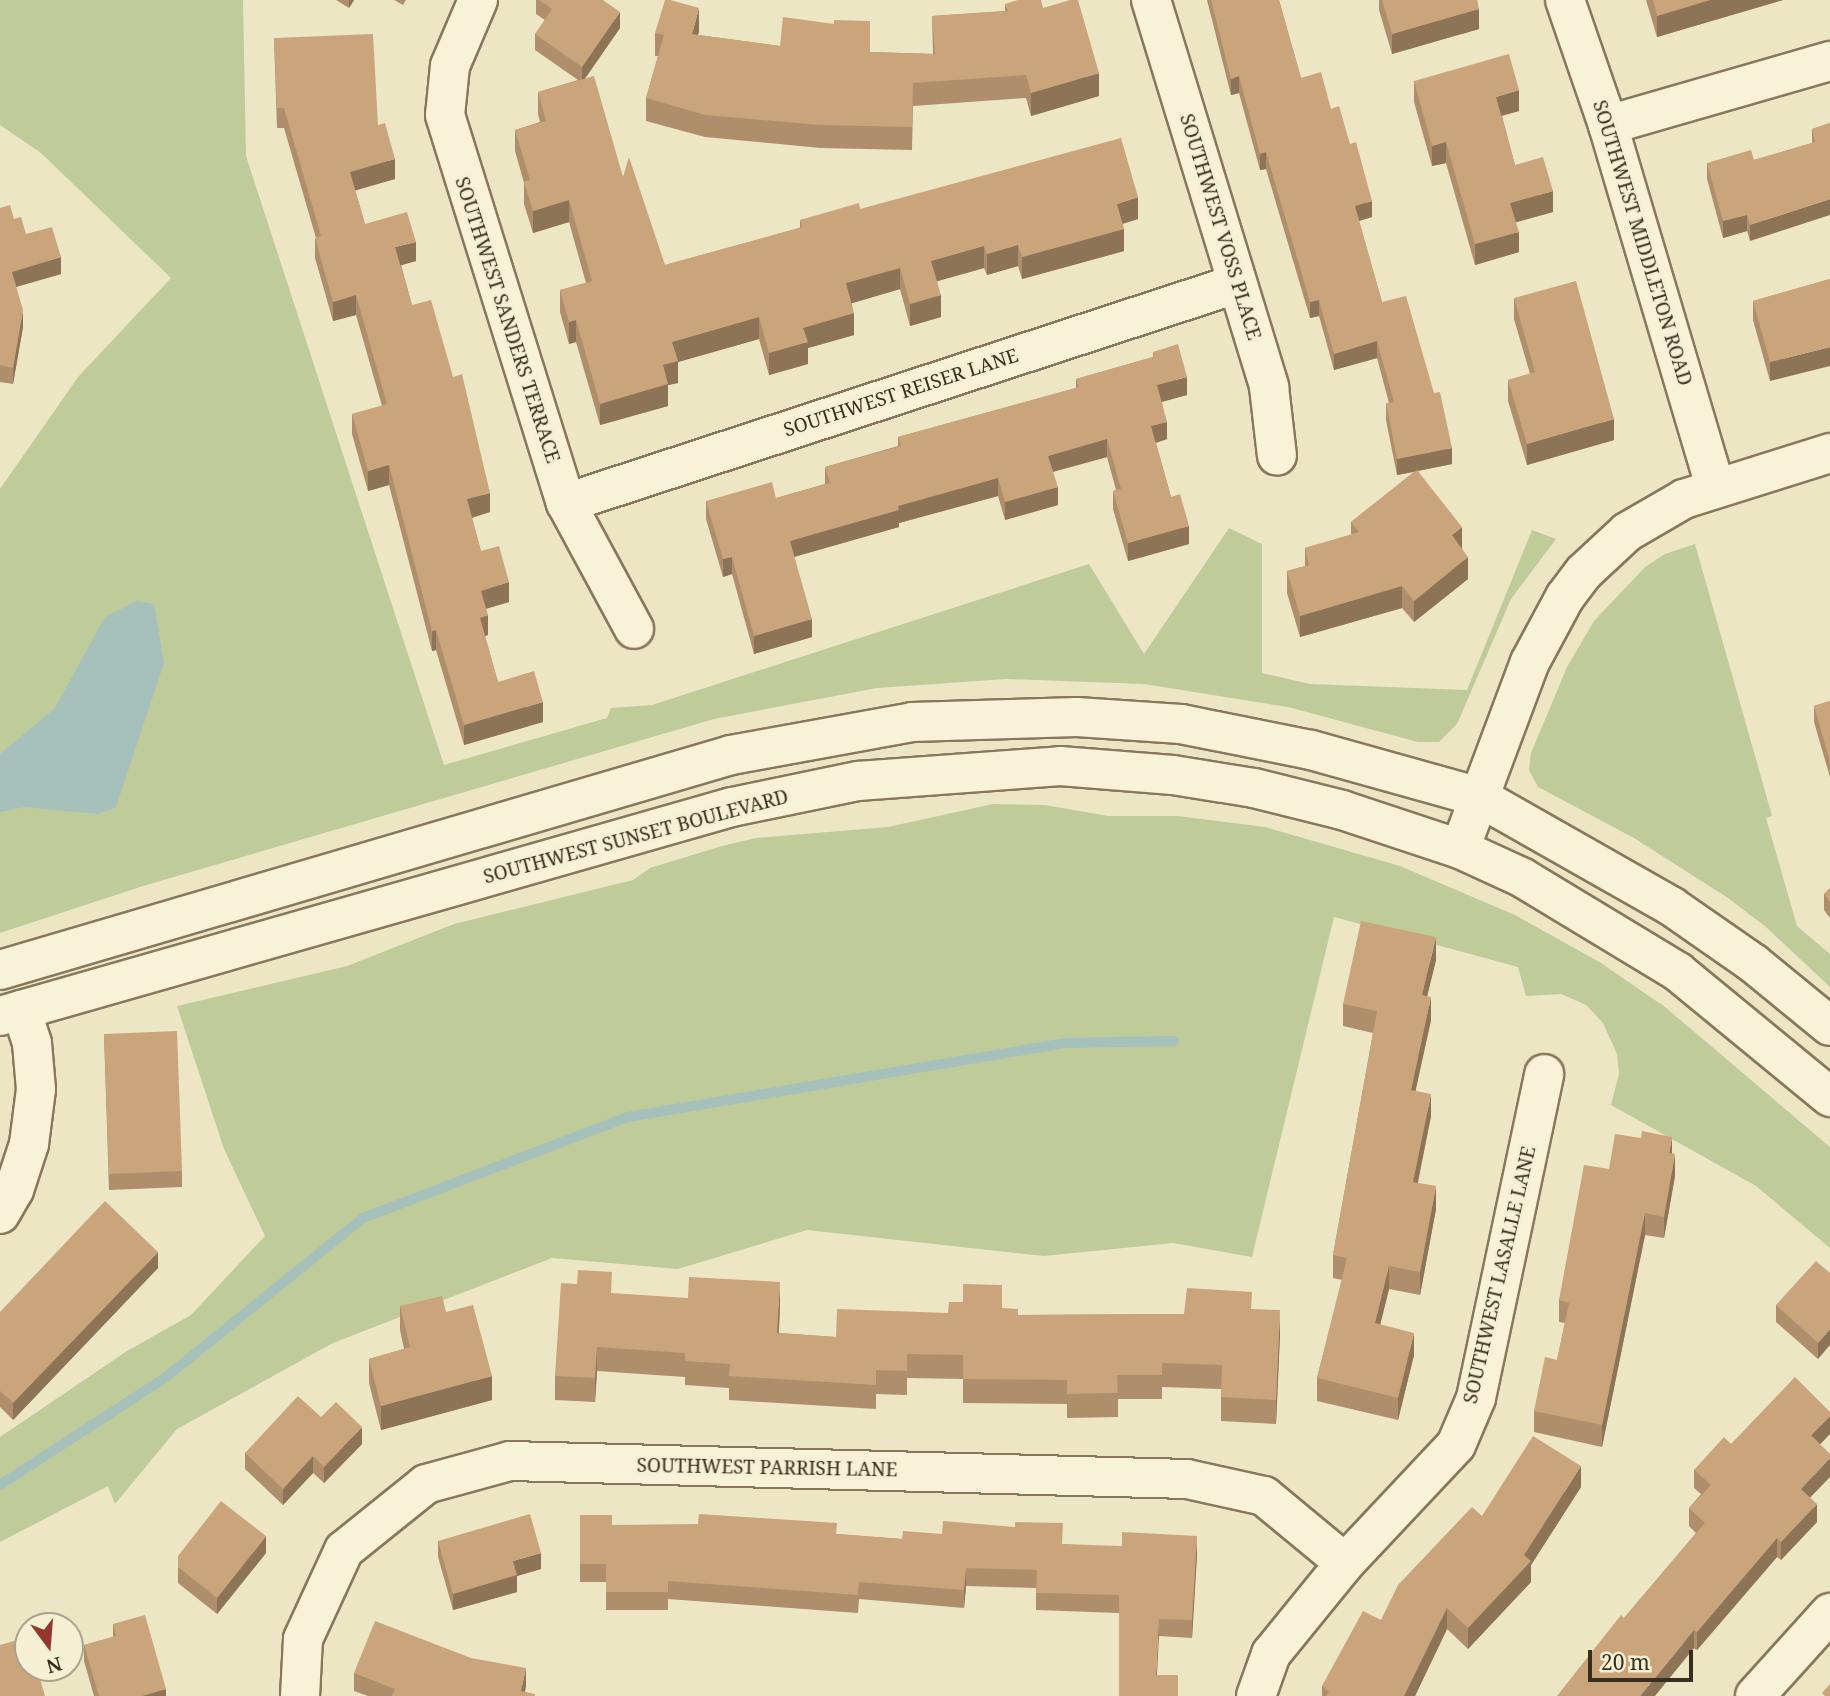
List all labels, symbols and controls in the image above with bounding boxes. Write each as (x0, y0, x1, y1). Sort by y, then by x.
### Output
street label: SOUTHWEST MIDDLETON ROAD (1588, 98, 1696, 388)
street label: SOUTHWEST VOSS PLACE (1175, 111, 1265, 343)
street label: SOUTHWEST SANDERS TERRACE (450, 174, 564, 466)
street label: SOUTHWEST REISER LANE (781, 344, 1021, 442)
street label: SOUTHWEST SUNSET BOULEVARD (481, 785, 791, 889)
street label: SOUTHWEST LASALLE LANE (1459, 1144, 1541, 1406)
street label: SOUTHWEST PARRISH LANE (636, 1454, 898, 1482)
north arrow (14, 1612, 84, 1682)
scale bar (1592, 1636, 1697, 1680)
text: 20 m (1601, 1648, 1650, 1676)
text: N (43, 1651, 65, 1680)

